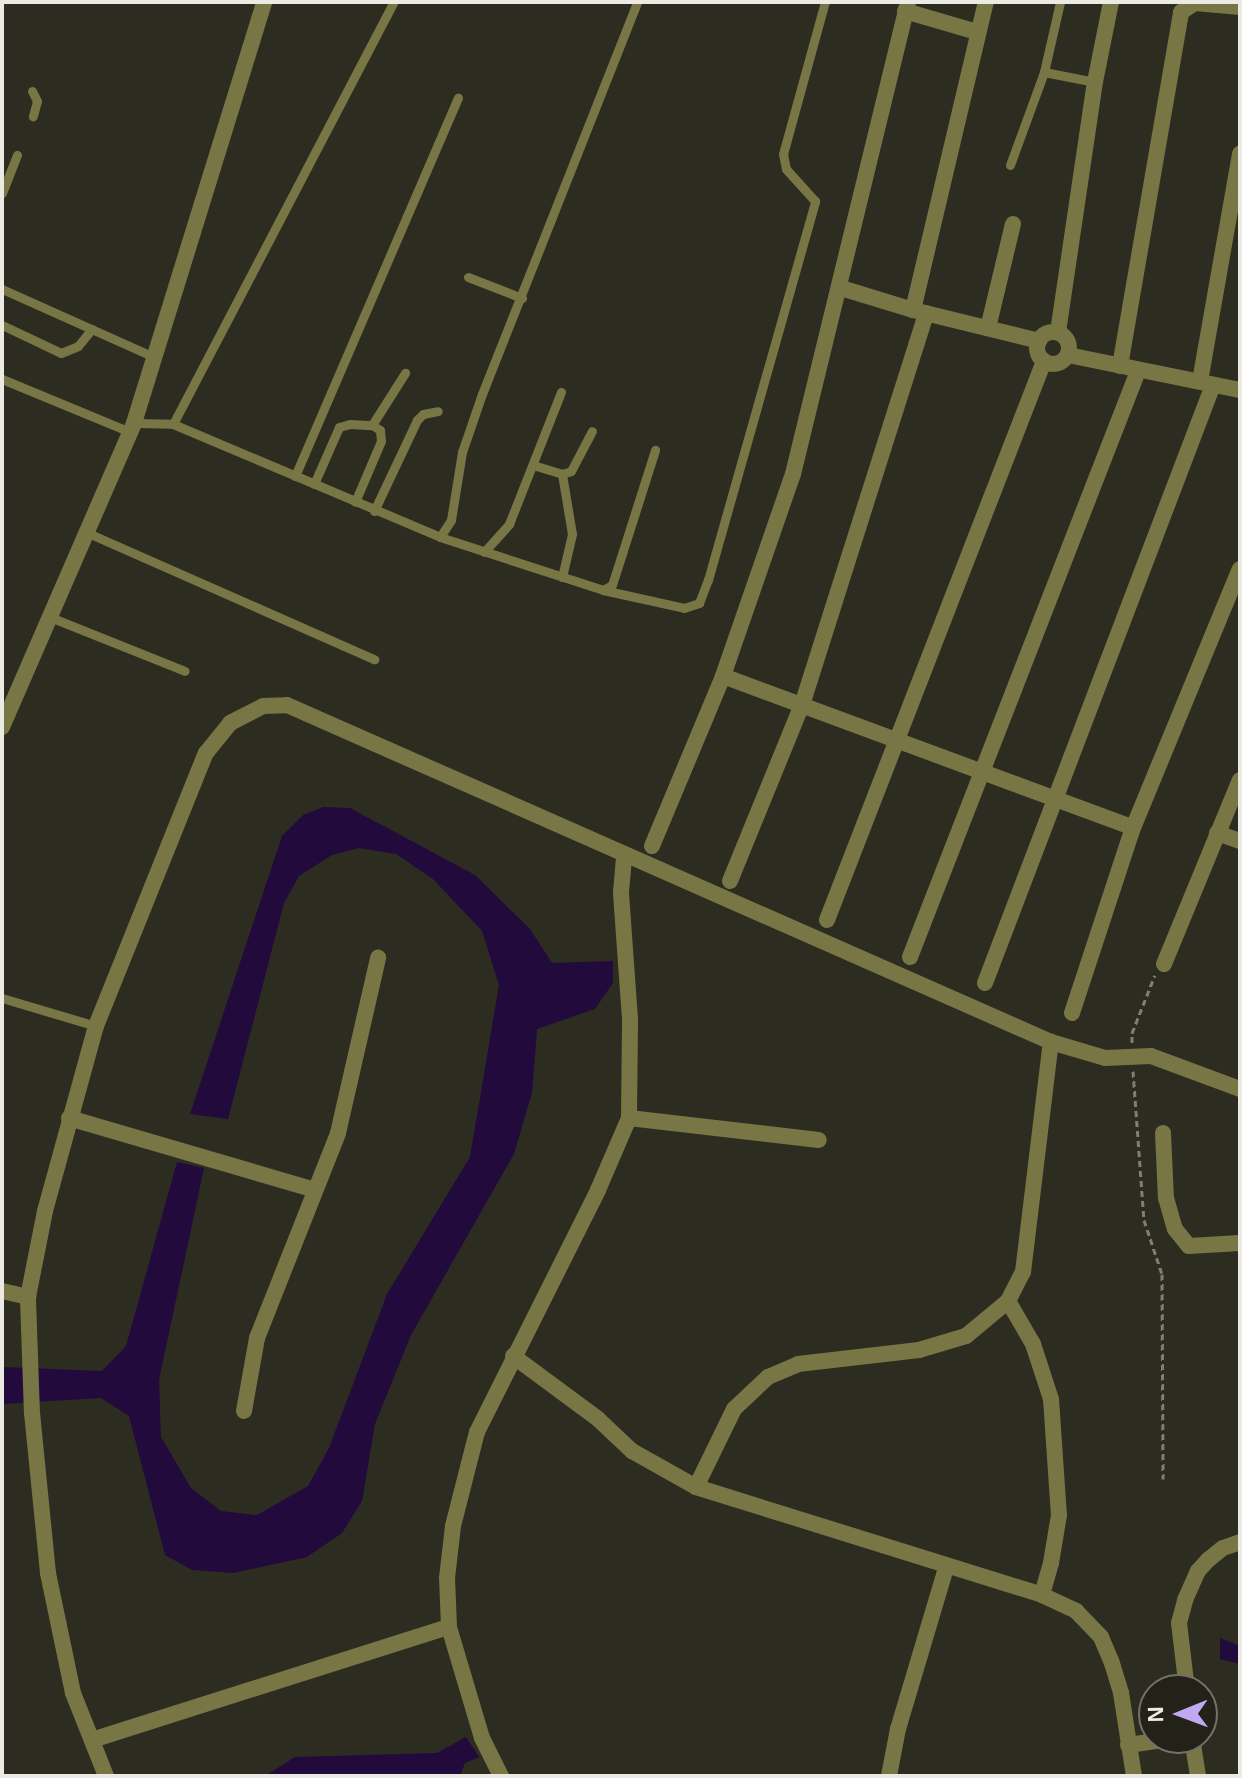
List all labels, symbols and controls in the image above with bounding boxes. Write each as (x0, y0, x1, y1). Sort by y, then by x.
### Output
north arrow (1138, 1674, 1218, 1754)
text: N (1143, 1706, 1168, 1723)

